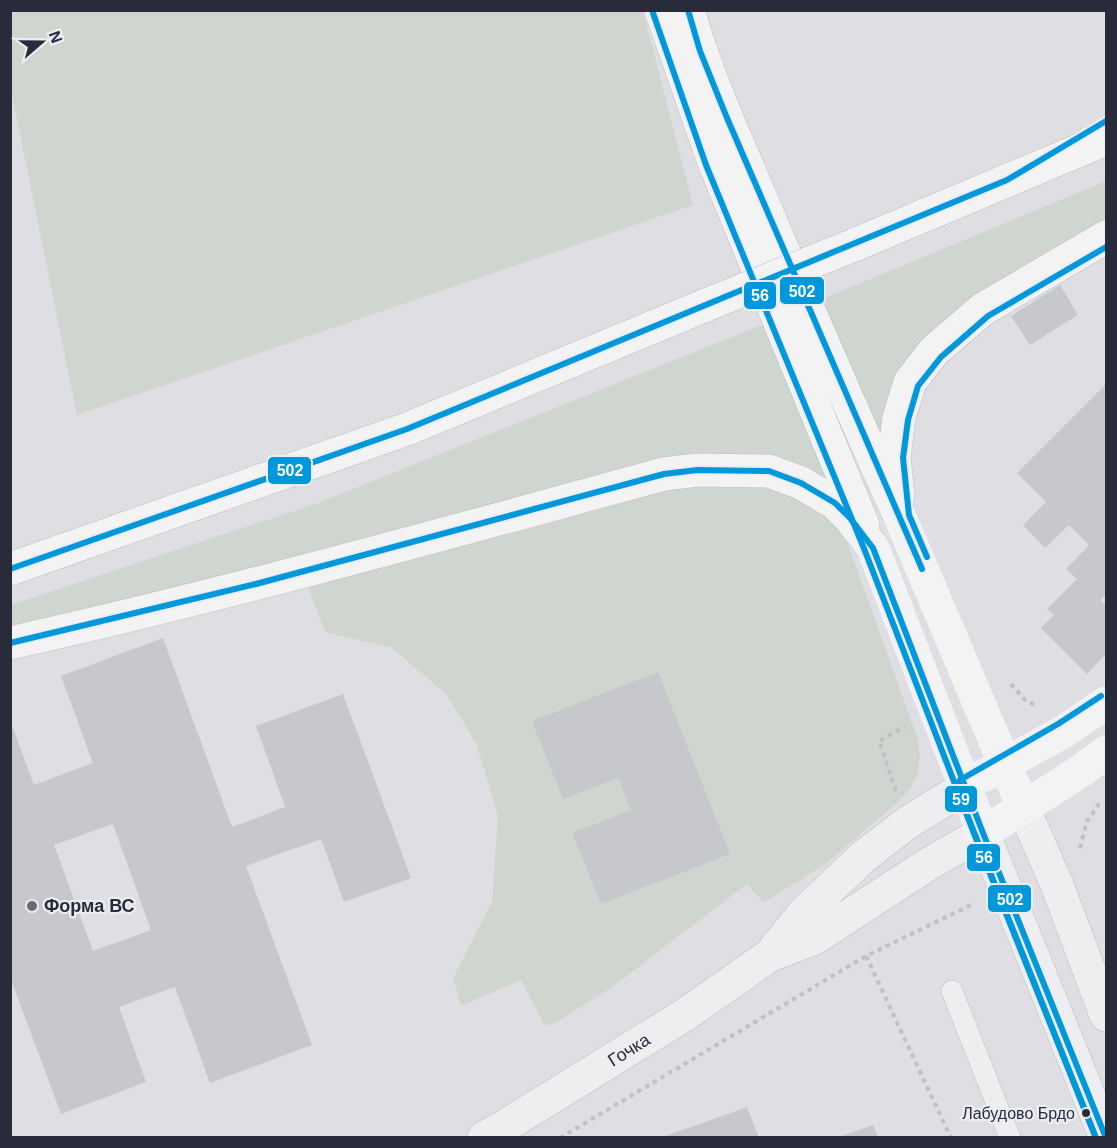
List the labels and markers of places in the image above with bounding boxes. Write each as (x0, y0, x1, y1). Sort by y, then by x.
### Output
place label: Форма ВС (44, 896, 135, 916)
marker: Форма ВС (25, 899, 39, 913)
place label: Лабудово Брдо (962, 1105, 1075, 1122)
marker: Лабудово Брдо (1080, 1107, 1092, 1119)

